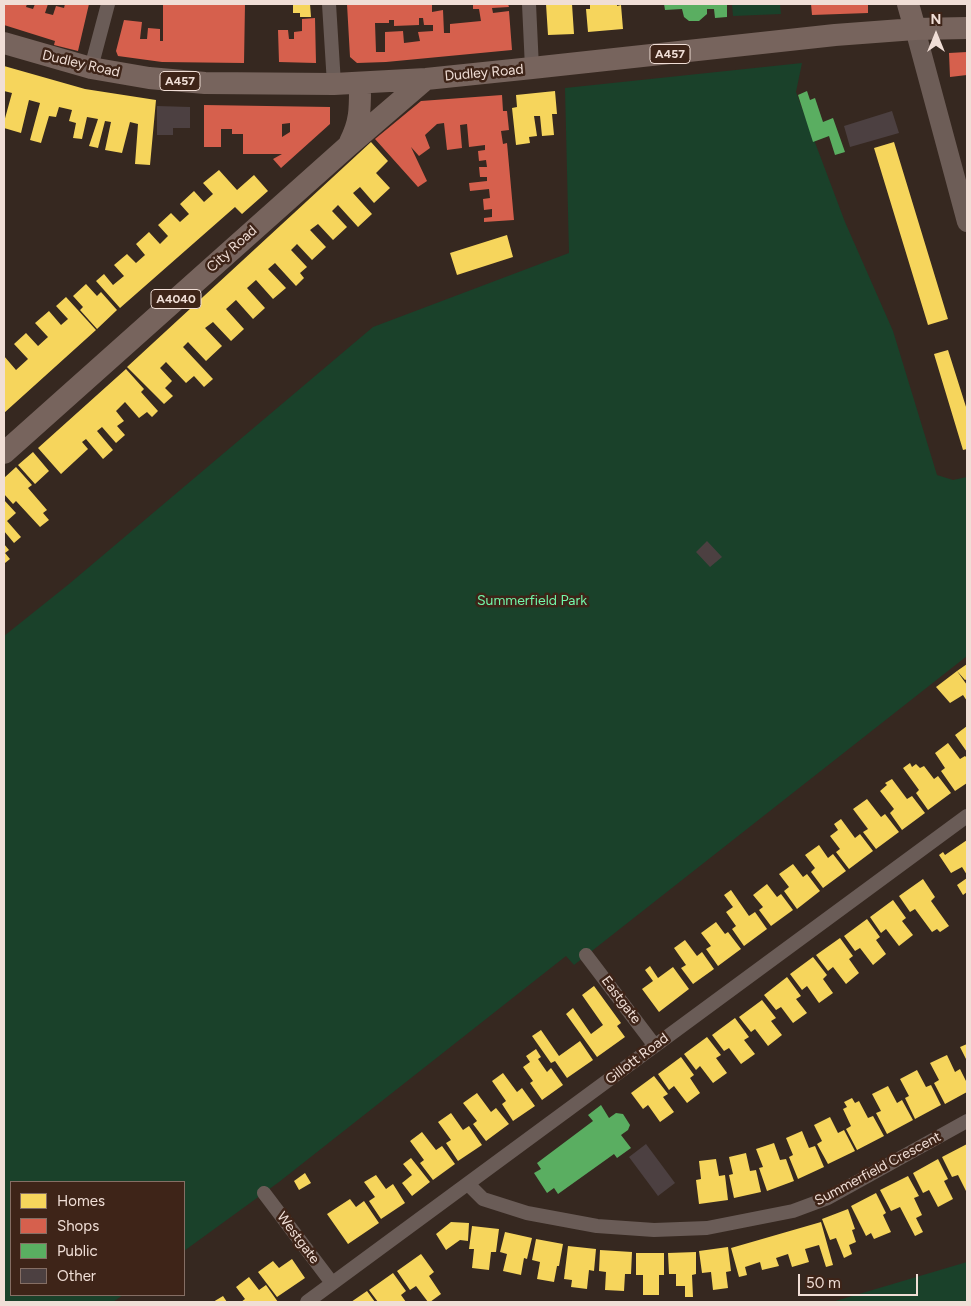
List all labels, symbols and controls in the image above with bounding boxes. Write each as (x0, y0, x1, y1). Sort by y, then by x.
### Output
north arrow (911, 10, 961, 60)
text: N (931, 11, 941, 28)
road number: A457 (650, 44, 690, 64)
street label: Dudley Road (41, 47, 121, 81)
street label: Dudley Road (444, 61, 524, 85)
road number: A457 (160, 72, 200, 90)
street label: City Road (203, 222, 261, 276)
road number: A4040 (151, 290, 201, 308)
park label: Summerfield Park (477, 593, 587, 609)
street label: Eastgate (598, 973, 644, 1027)
street label: Gillott Road (602, 1030, 672, 1088)
street label: Summerfield Crescent (812, 1129, 944, 1209)
legend (10, 1181, 185, 1296)
text: Homes (57, 1192, 105, 1210)
street label: Westgate (273, 1209, 323, 1267)
text: Shops (57, 1217, 99, 1235)
text: Public (57, 1242, 98, 1260)
scale bar (801, 1264, 921, 1296)
text: Other (57, 1267, 96, 1285)
text: 50 m (806, 1274, 841, 1292)

